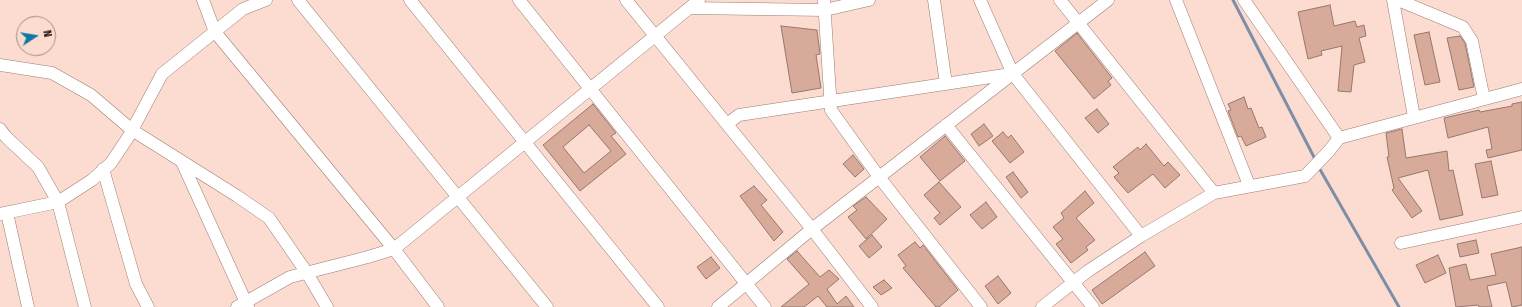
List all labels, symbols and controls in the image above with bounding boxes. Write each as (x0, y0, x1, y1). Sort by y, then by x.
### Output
north arrow (16, 16, 56, 56)
text: N (40, 29, 54, 38)

